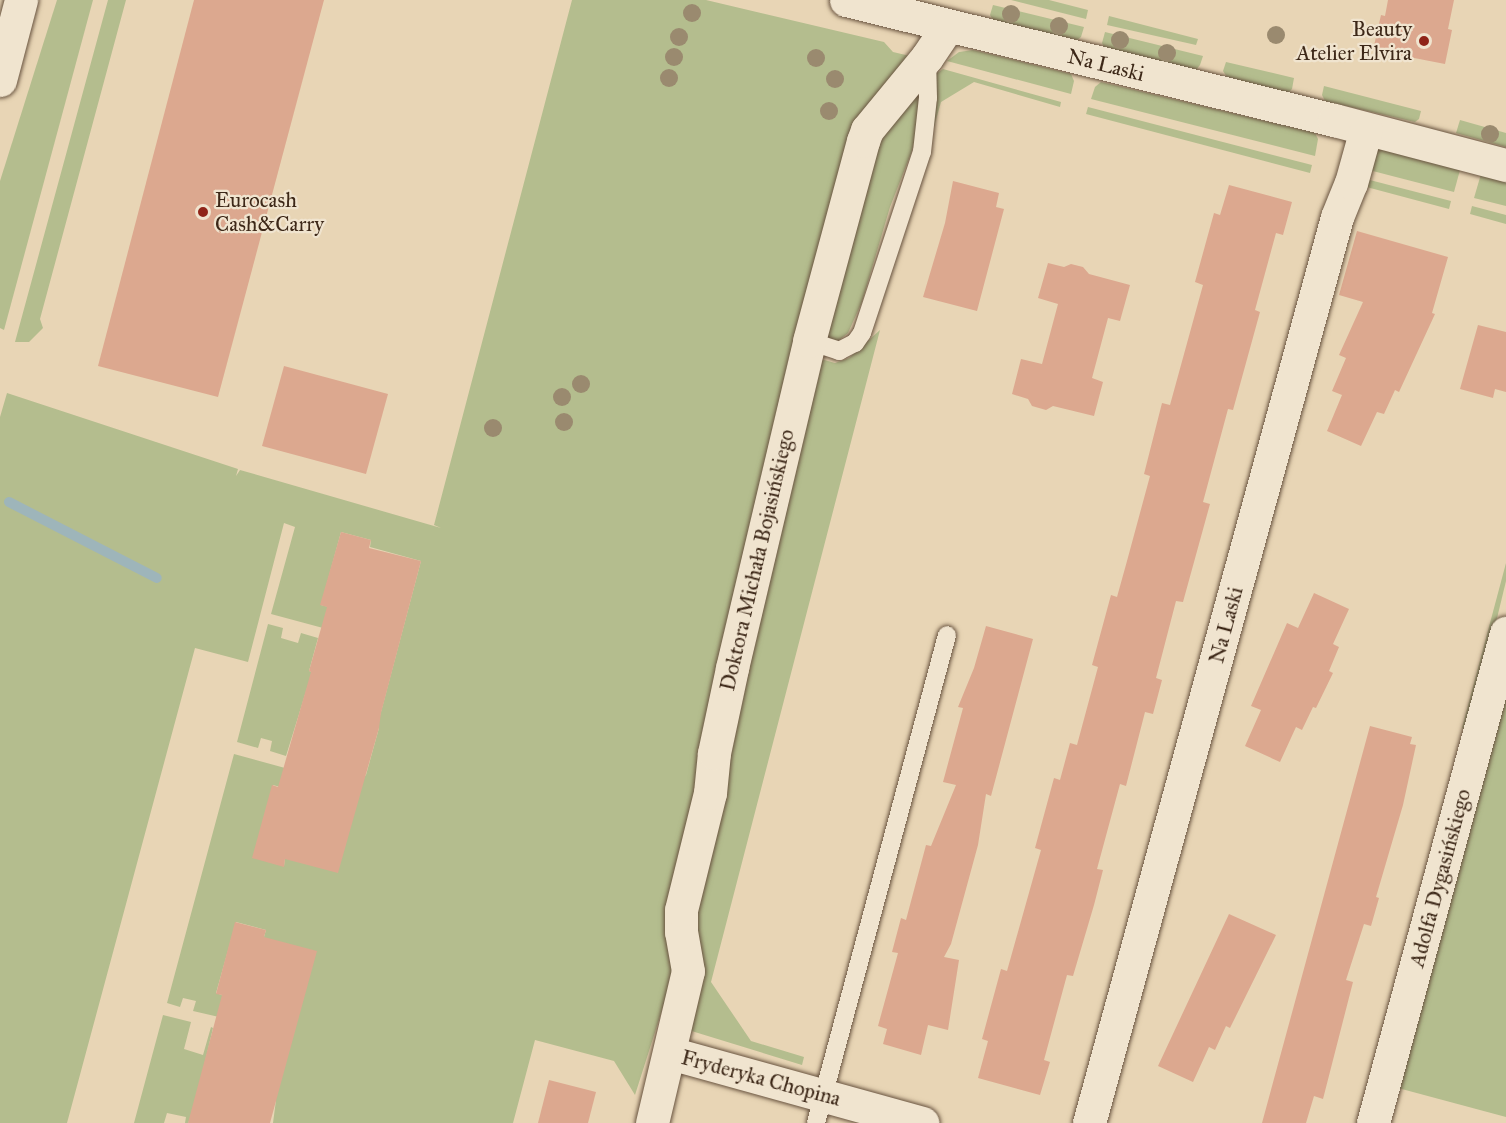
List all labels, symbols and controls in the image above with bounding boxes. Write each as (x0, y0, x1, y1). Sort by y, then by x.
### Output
place label: Beauty Atelier Elvira (1296, 16, 1412, 66)
marker: Beauty Atelier Elvira (1417, 34, 1431, 48)
street label: Na Laski (1065, 43, 1147, 87)
place label: Eurocash Cash&Carry (215, 187, 324, 237)
marker: Eurocash Cash&Carry (196, 205, 210, 219)
street label: Doktora Michała Bojasińskiego (715, 427, 799, 693)
street label: Na Laski (1204, 584, 1248, 666)
street label: Adolfa Dygasińskiego (1404, 786, 1476, 970)
street label: Fryderyka Chopina (679, 1045, 843, 1111)

